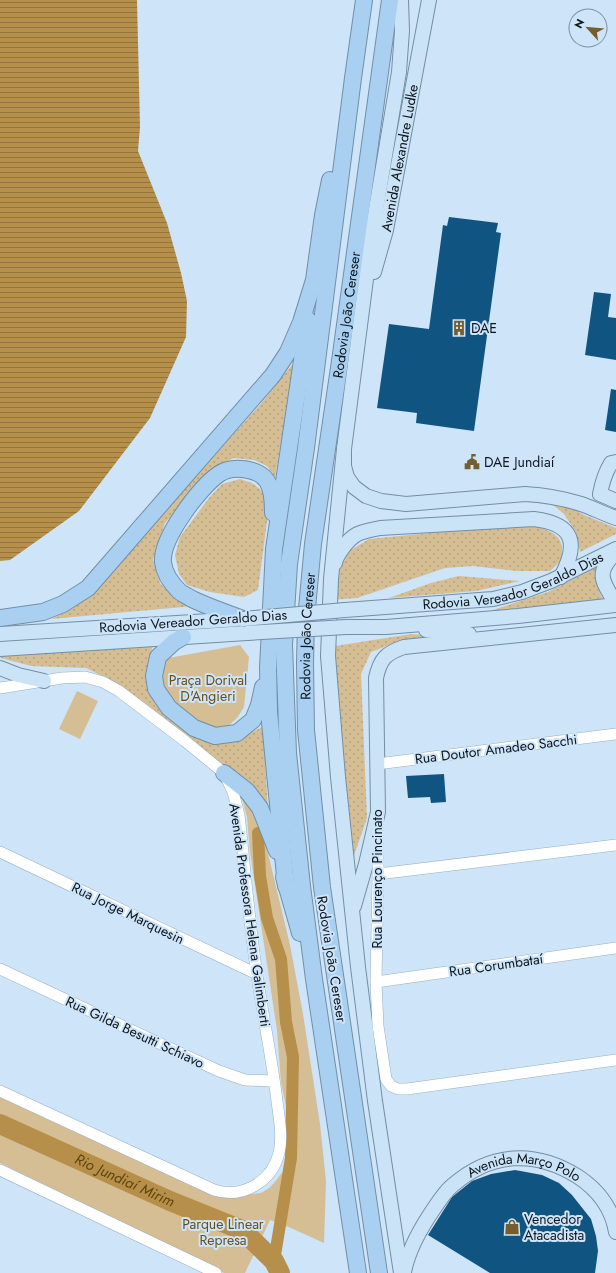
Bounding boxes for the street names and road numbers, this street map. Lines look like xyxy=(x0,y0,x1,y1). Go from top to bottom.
street label: Avenida Alexandre Ludke xyxy=(376,83,423,233)
street label: Rodovia João Cereser xyxy=(328,250,365,379)
street label: Rodovia Vereador Geraldo Dias xyxy=(422,547,607,614)
street label: Rodovia João Cereser xyxy=(295,571,320,700)
street label: Rodovia Vereador Geraldo Dias xyxy=(98,604,288,638)
street label: Rua Doutor Amadeo Sacchi xyxy=(414,729,578,769)
street label: Avenida Professora Helena Galimberti xyxy=(224,802,276,1028)
street label: Rua Lourenço Pincinato xyxy=(367,809,387,949)
street label: Rua Jorge Marquesin xyxy=(68,877,188,949)
street label: Rodovia João Cereser xyxy=(312,894,352,1024)
street label: Rua Corumbataí xyxy=(448,948,546,982)
street label: Rua Gilda Besutti Schiavo xyxy=(62,991,208,1073)
street label: Avenida Março Polo xyxy=(464,1170,584,1190)

